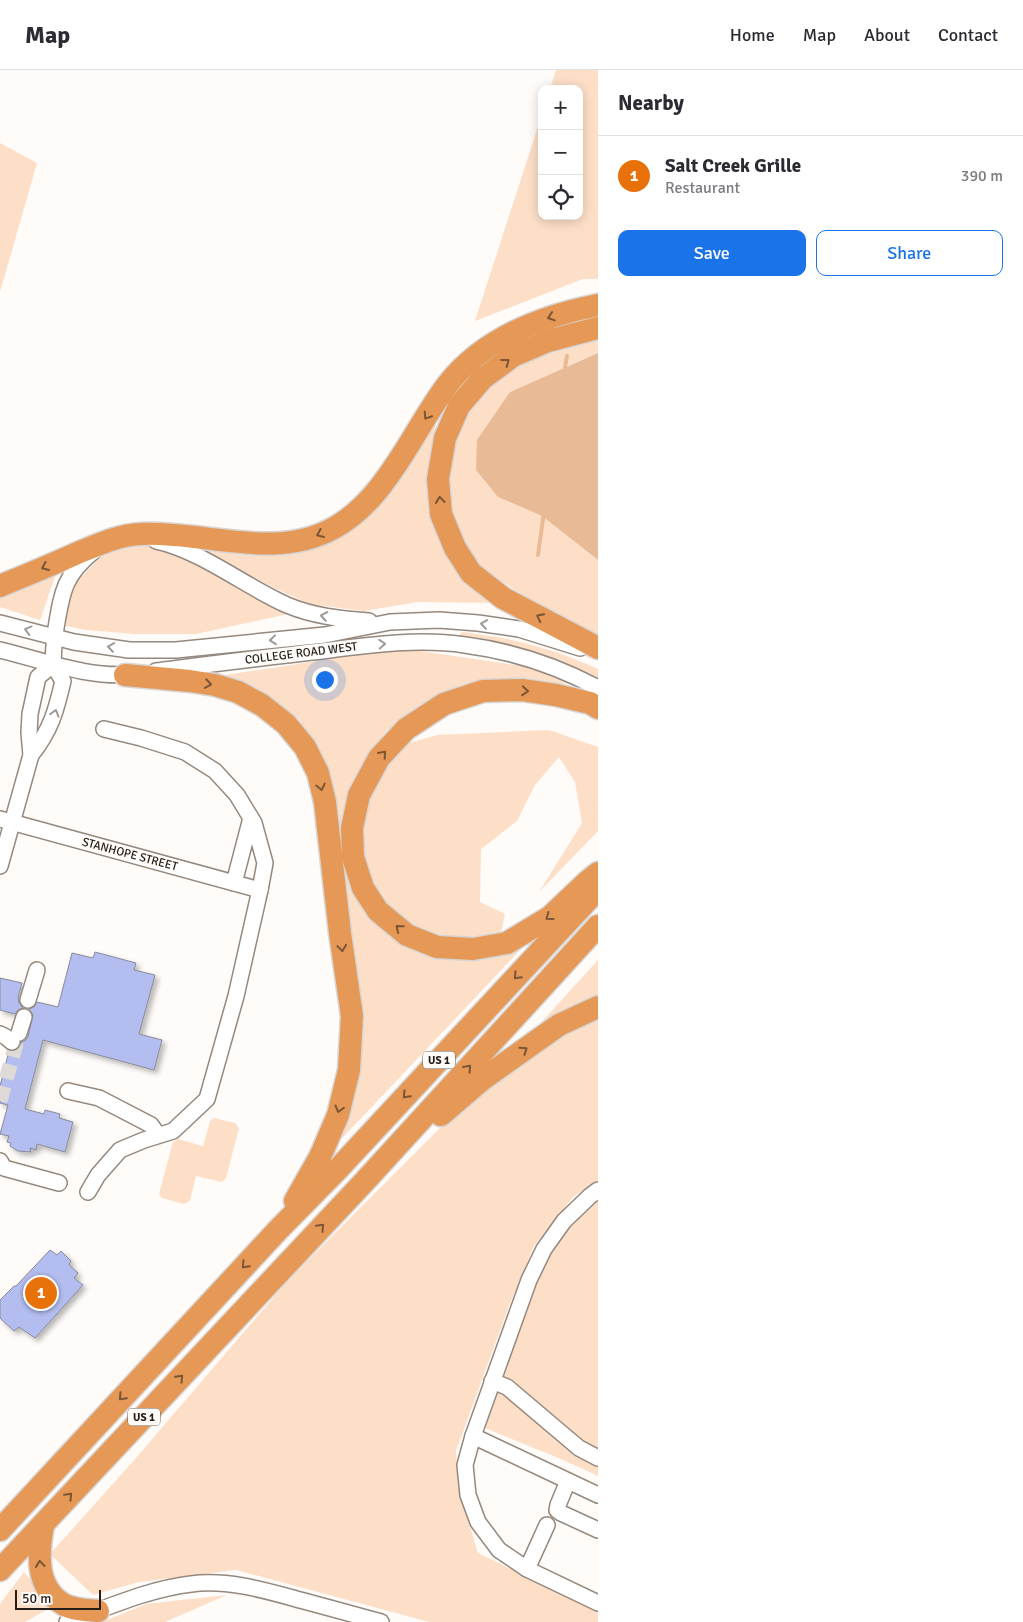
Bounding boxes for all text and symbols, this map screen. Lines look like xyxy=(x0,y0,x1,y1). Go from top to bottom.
text: Map xyxy=(25,20,70,50)
text: Home xyxy=(730,24,775,46)
text: Map xyxy=(803,24,836,46)
text: About xyxy=(864,24,910,46)
text: Contact xyxy=(938,24,998,46)
map controls xyxy=(538,85,583,220)
button: + xyxy=(538,85,583,130)
text: Nearby xyxy=(618,90,684,116)
button: − xyxy=(538,130,583,175)
text: Salt Creek Grille xyxy=(665,154,801,178)
text: 1 xyxy=(630,166,638,186)
text: 390 m xyxy=(961,166,1003,186)
button: locate xyxy=(538,175,583,220)
text: Restaurant xyxy=(665,178,740,198)
button: Save xyxy=(618,230,806,276)
button: Share xyxy=(816,230,1003,276)
one-way arrow xyxy=(547,311,556,321)
one-way arrow xyxy=(500,359,509,367)
one-way arrow xyxy=(424,411,434,420)
one-way arrow xyxy=(435,495,446,503)
one-way arrow xyxy=(316,528,325,538)
one-way arrow xyxy=(42,561,50,571)
one-way arrow xyxy=(320,612,328,622)
one-way arrow xyxy=(536,613,545,623)
one-way arrow xyxy=(480,619,488,629)
one-way arrow xyxy=(23,625,32,636)
one-way arrow xyxy=(268,635,276,646)
one-way arrow xyxy=(378,638,386,649)
street label: COLLEGE ROAD WEST xyxy=(244,639,358,668)
one-way arrow xyxy=(107,643,115,653)
your location xyxy=(312,667,338,693)
one-way arrow xyxy=(204,679,213,689)
one-way arrow xyxy=(522,685,530,696)
one-way arrow xyxy=(49,709,59,717)
one-way arrow xyxy=(378,751,386,760)
one-way arrow xyxy=(315,783,326,792)
street label: STANHOPE STREET xyxy=(81,835,179,874)
one-way arrow xyxy=(545,911,555,920)
one-way arrow xyxy=(396,926,405,934)
one-way arrow xyxy=(336,945,347,953)
one-way arrow xyxy=(514,970,523,979)
one-way arrow xyxy=(518,1047,528,1056)
road number: US 1 xyxy=(423,1052,455,1068)
one-way arrow xyxy=(462,1064,471,1073)
one-way arrow xyxy=(403,1089,412,1098)
one-way arrow xyxy=(335,1104,345,1113)
one-way arrow xyxy=(315,1224,324,1233)
one-way arrow xyxy=(242,1260,251,1269)
pin: 1 xyxy=(25,1274,57,1312)
one-way arrow xyxy=(174,1374,183,1383)
one-way arrow xyxy=(119,1391,128,1400)
road number: US 1 xyxy=(128,1408,160,1425)
one-way arrow xyxy=(63,1493,72,1502)
one-way arrow xyxy=(35,1560,46,1568)
scale bar xyxy=(15,1587,101,1610)
text: 50 m xyxy=(22,1590,51,1607)

